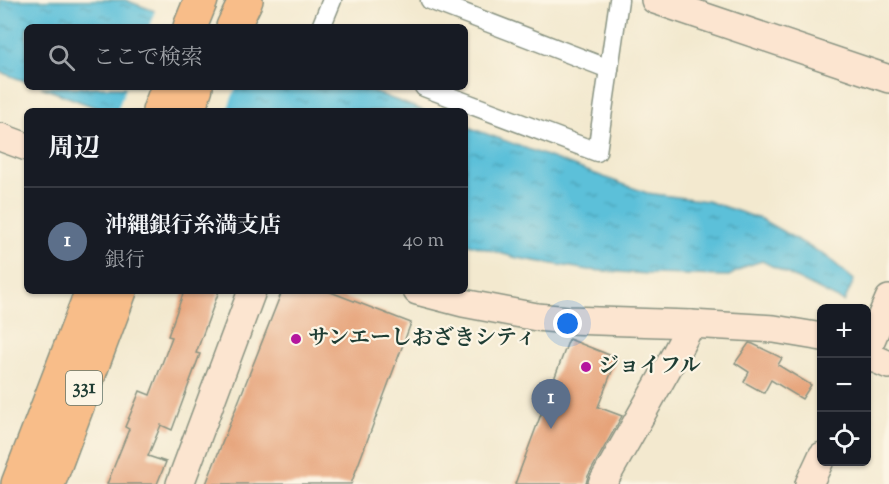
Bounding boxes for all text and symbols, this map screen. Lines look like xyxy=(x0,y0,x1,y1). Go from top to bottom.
search box xyxy=(24,24,468,90)
icon: search xyxy=(45,41,78,74)
text: ここで検索 xyxy=(93,43,203,75)
text: 周辺 xyxy=(48,131,100,168)
text: 沖縄銀行糸満支店 xyxy=(105,211,281,243)
text: 1 xyxy=(64,227,71,256)
text: 40 m xyxy=(403,227,444,256)
text: 銀行 xyxy=(105,247,145,276)
map controls xyxy=(817,304,871,466)
button: + xyxy=(817,304,871,358)
your location xyxy=(553,309,582,338)
place label: サンエーしおざきシティ xyxy=(308,324,536,354)
marker: サンエーしおざきシティ xyxy=(289,332,303,346)
place label: ジョイフル xyxy=(598,352,701,382)
button: − xyxy=(817,358,871,412)
marker: ジョイフル xyxy=(579,360,593,374)
road number: 331 xyxy=(66,371,102,405)
pin: 1 xyxy=(532,380,570,429)
button: locate xyxy=(817,412,871,466)

